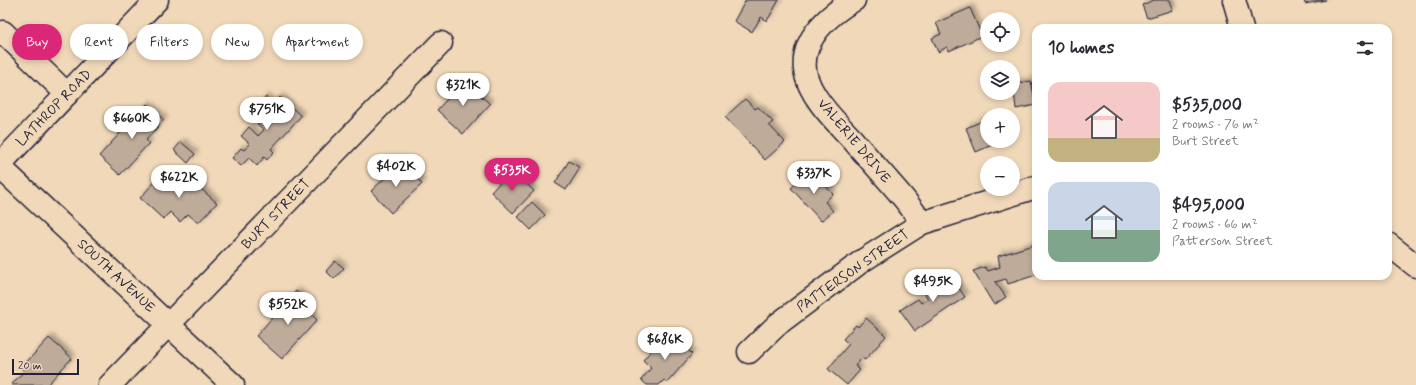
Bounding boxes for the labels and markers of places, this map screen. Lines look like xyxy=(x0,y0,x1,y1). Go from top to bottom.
pin: $321K xyxy=(435,73,491,107)
pin: $751K xyxy=(239,97,295,131)
pin: $660K xyxy=(104,106,160,140)
pin: $402K xyxy=(368,154,424,188)
pin: $535K xyxy=(484,158,540,192)
pin: $337K xyxy=(786,161,842,195)
pin: $622K xyxy=(151,165,207,199)
pin: $495K xyxy=(905,269,961,303)
pin: $552K xyxy=(260,292,316,326)
pin: $686K xyxy=(637,327,693,361)

